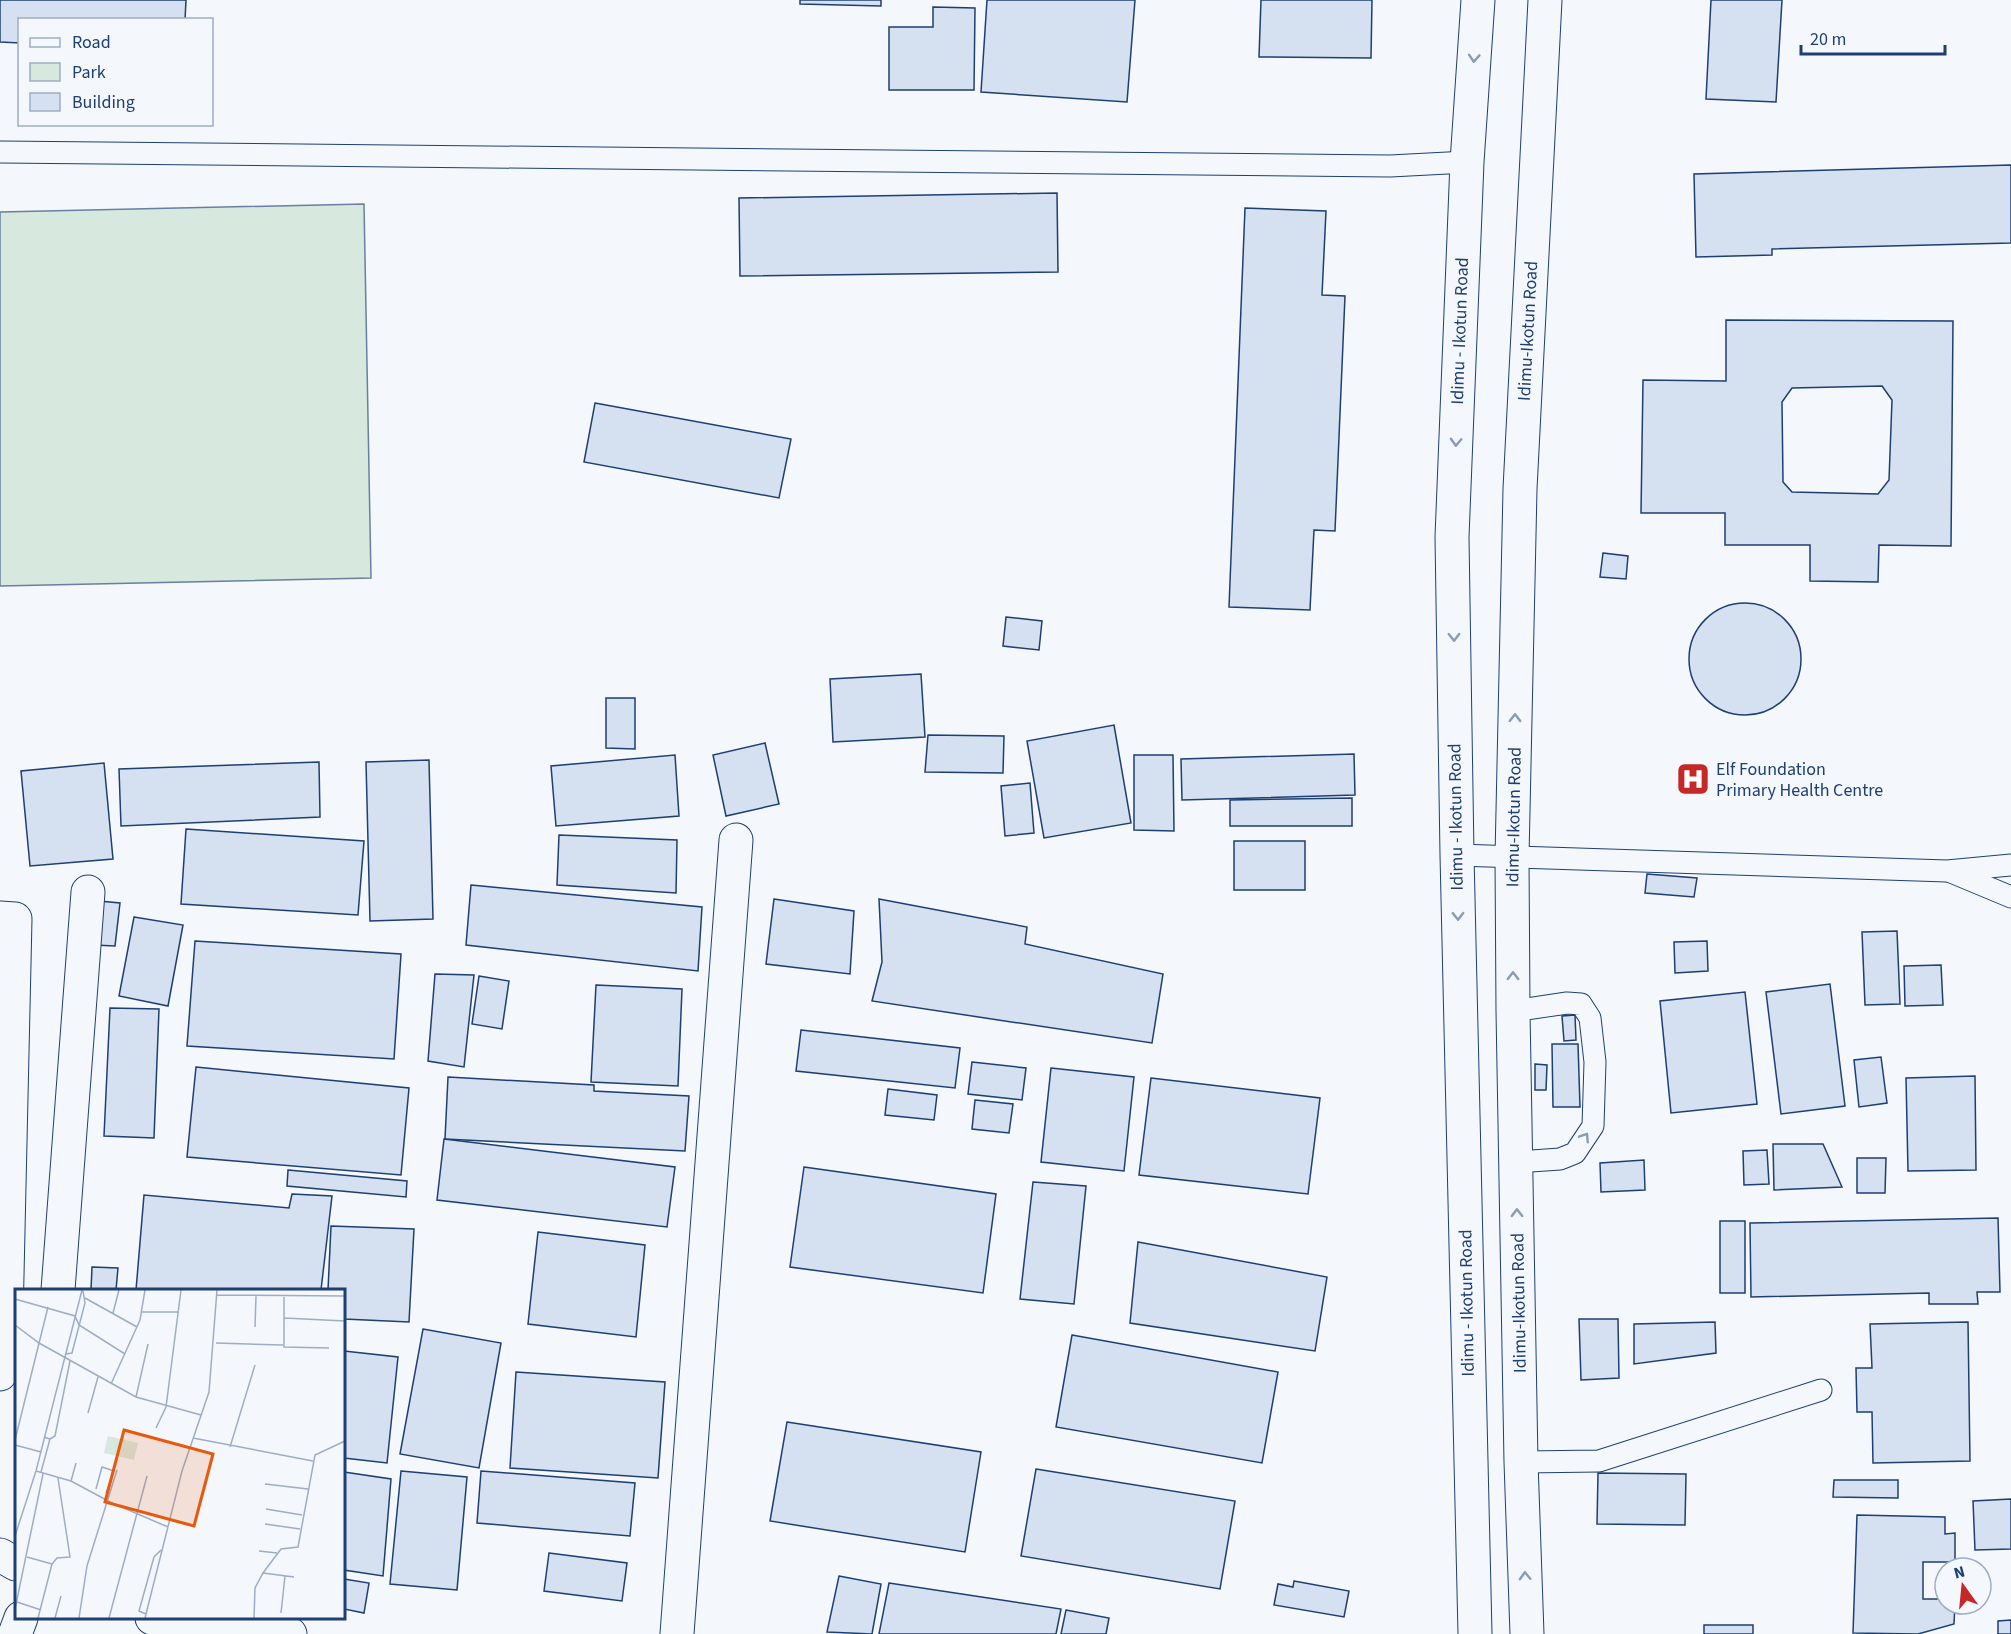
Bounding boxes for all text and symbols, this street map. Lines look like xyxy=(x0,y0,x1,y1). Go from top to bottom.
legend xyxy=(18,18,213,126)
scale bar xyxy=(1801,18,1945,56)
text: 20 m xyxy=(1810,27,1846,52)
text: Road xyxy=(72,30,111,55)
one-way arrow xyxy=(1468,54,1481,63)
text: Park xyxy=(72,60,106,85)
text: Building xyxy=(72,90,135,115)
street label: Idimu - Ikotun Road xyxy=(1445,257,1475,405)
street label: Idimu-Ikotun Road xyxy=(1512,260,1544,402)
one-way arrow xyxy=(1449,437,1462,446)
one-way arrow xyxy=(1447,632,1460,641)
one-way arrow xyxy=(1509,713,1522,722)
street label: Idimu - Ikotun Road xyxy=(1442,743,1470,891)
street label: Idimu-Ikotun Road xyxy=(1500,747,1528,887)
place label: Elf Foundation Primary Health Centre xyxy=(1716,757,1883,803)
hospital icon: Elf Foundation Primary Health Centre xyxy=(1675,761,1711,797)
one-way arrow xyxy=(1452,911,1464,920)
one-way arrow xyxy=(1507,971,1519,980)
one-way arrow xyxy=(1578,1133,1590,1143)
one-way arrow xyxy=(1511,1208,1523,1217)
street label: Idimu - Ikotun Road xyxy=(1453,1229,1481,1377)
street label: Idimu-Ikotun Road xyxy=(1505,1233,1533,1373)
inset map xyxy=(15,1289,345,1619)
north arrow xyxy=(1933,1556,1993,1616)
text: N xyxy=(1951,1560,1967,1584)
one-way arrow xyxy=(1519,1571,1532,1580)

